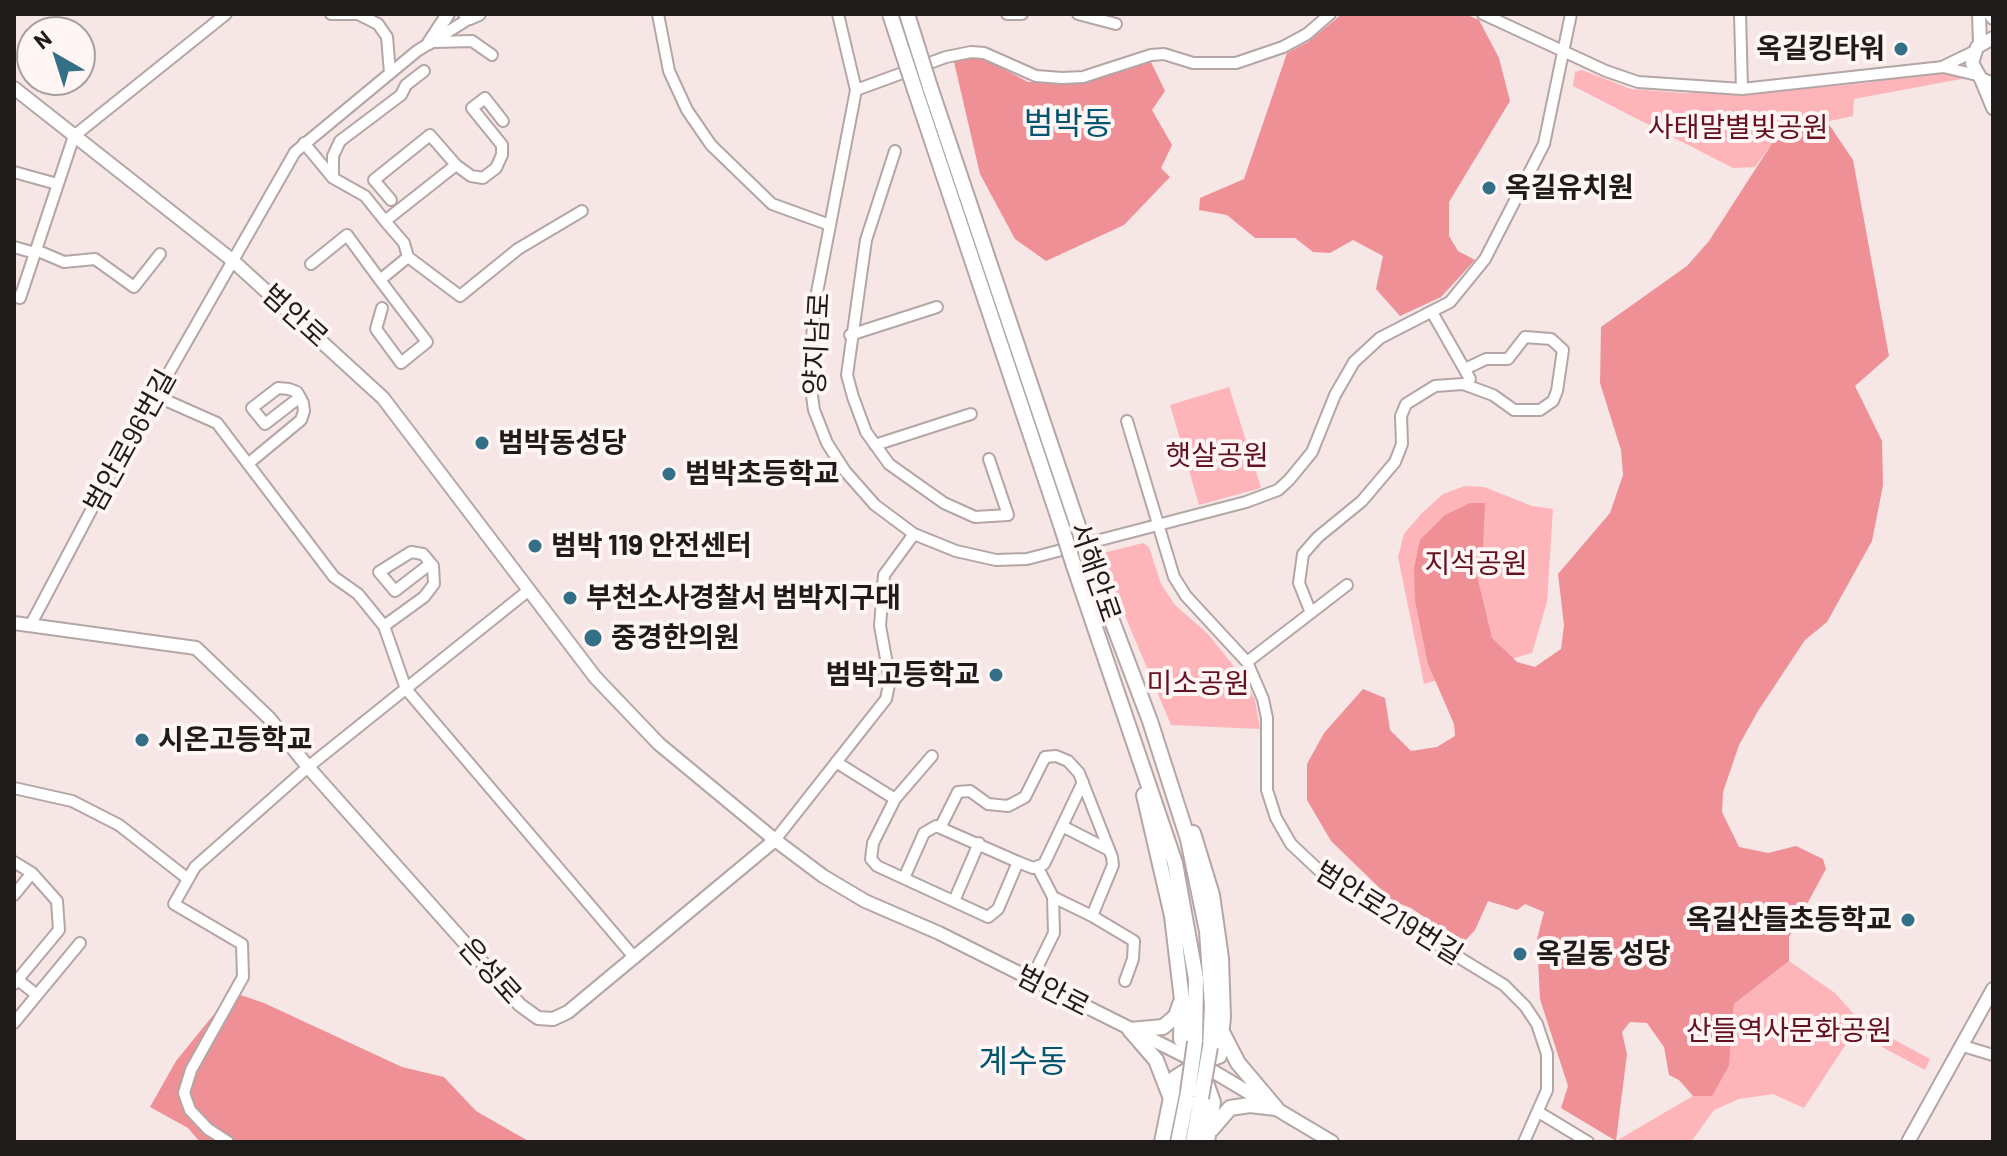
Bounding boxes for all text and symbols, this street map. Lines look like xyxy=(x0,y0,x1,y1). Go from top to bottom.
north arrow xyxy=(16,16,96,96)
text: N xyxy=(28,24,56,54)
place label: 옥길킹타워 xyxy=(1756,32,1885,66)
marker: 옥길킹타워 xyxy=(1892,40,1910,58)
district label: 범박동 xyxy=(1024,104,1112,142)
park label: 사태말별빛공원 xyxy=(1648,111,1828,145)
place label: 옥길유치원 xyxy=(1505,171,1634,205)
marker: 옥길유치원 xyxy=(1480,179,1498,197)
street label: 범안로 xyxy=(255,278,335,354)
street label: 양지남로 xyxy=(798,292,836,396)
street label: 범안로96번길 xyxy=(77,364,183,518)
place label: 범박동성당 xyxy=(498,426,627,460)
marker: 범박동성당 xyxy=(473,434,491,452)
park label: 햇살공원 xyxy=(1165,439,1269,473)
place label: 범박초등학교 xyxy=(685,457,840,491)
marker: 범박초등학교 xyxy=(660,465,678,483)
street label: 서해안로 xyxy=(1062,518,1128,626)
place label: 범박 119 안전센터 xyxy=(551,529,752,563)
marker: 범박 119 안전센터 xyxy=(526,537,544,555)
park label: 지석공원 xyxy=(1424,547,1528,581)
place label: 부천소사경찰서 범박지구대 xyxy=(586,581,901,615)
marker: 부천소사경찰서 범박지구대 xyxy=(561,589,579,607)
place label: 중경한의원 xyxy=(611,621,740,655)
marker: 중경한의원 xyxy=(582,627,604,649)
place label: 범박고등학교 xyxy=(825,658,980,692)
marker: 범박고등학교 xyxy=(987,666,1005,684)
park label: 미소공원 xyxy=(1146,667,1250,701)
place label: 시온고등학교 xyxy=(158,723,313,757)
marker: 시온고등학교 xyxy=(133,731,151,749)
street label: 범안로219번길 xyxy=(1309,854,1469,972)
place label: 옥길산들초등학교 xyxy=(1686,903,1892,937)
marker: 옥길산들초등학교 xyxy=(1899,911,1917,929)
street label: 은성로 xyxy=(452,931,528,1011)
place label: 옥길동 성당 xyxy=(1536,937,1670,971)
marker: 옥길동 성당 xyxy=(1511,945,1529,963)
street label: 범안로 xyxy=(1011,958,1095,1024)
park label: 산들역사문화공원 xyxy=(1686,1014,1892,1048)
district label: 계수동 xyxy=(979,1042,1067,1080)

